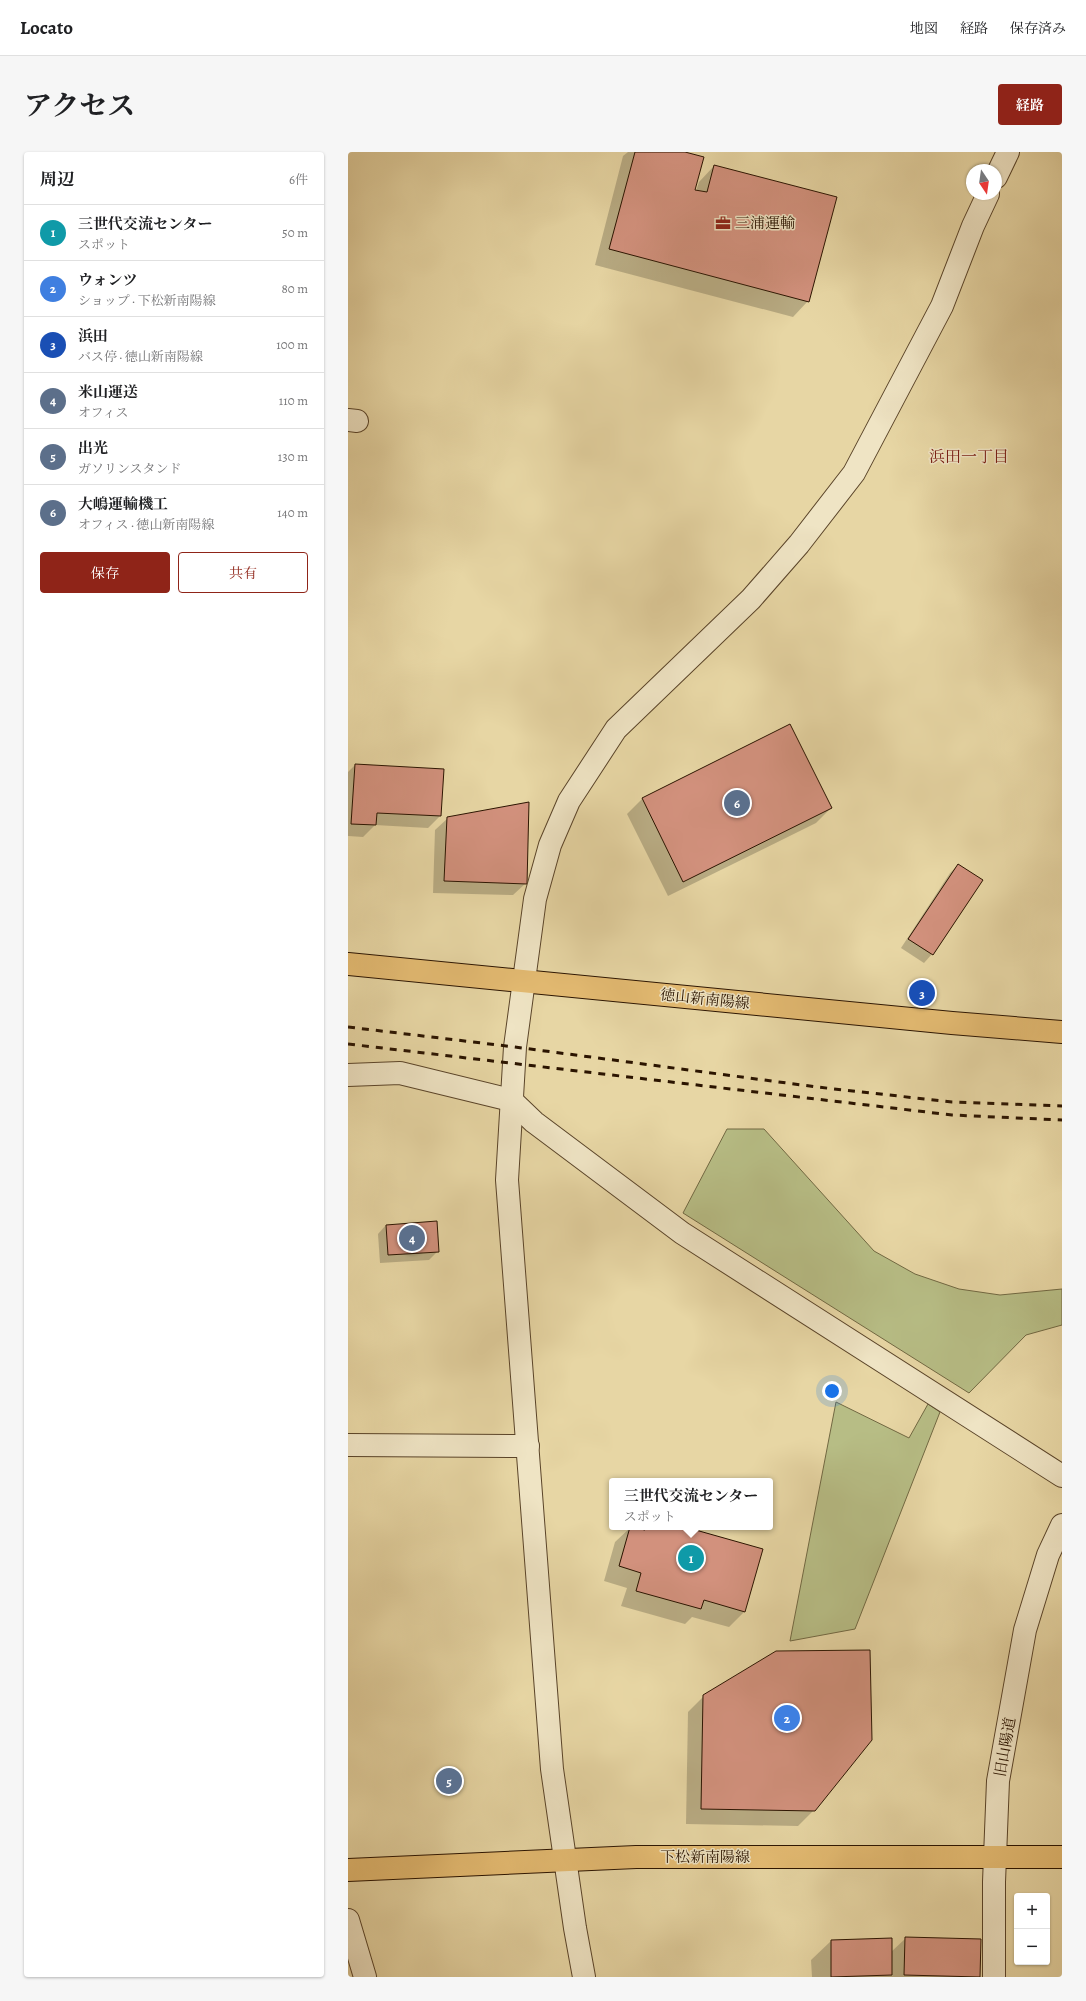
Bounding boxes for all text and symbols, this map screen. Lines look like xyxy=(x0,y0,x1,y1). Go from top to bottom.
text: Locato xyxy=(20,15,73,41)
text: 地図 xyxy=(910,19,938,38)
text: 経路 xyxy=(960,19,988,38)
text: 保存済み xyxy=(1010,19,1066,38)
button: 経路 xyxy=(998,84,1062,125)
text: アクセス xyxy=(24,87,135,125)
north arrow xyxy=(966,164,1002,200)
text: 周辺 xyxy=(40,168,74,191)
text: 6件 xyxy=(289,171,308,188)
place label: 三浦運輸 xyxy=(735,213,795,233)
text: 三世代交流センター xyxy=(78,214,212,234)
office icon: 三浦運輸 xyxy=(714,214,732,232)
text: 1 xyxy=(51,224,55,241)
text: 50 m xyxy=(282,224,308,241)
text: スポット xyxy=(78,236,130,253)
text: ウォンツ xyxy=(78,270,137,290)
text: 2 xyxy=(50,280,56,297)
text: 80 m xyxy=(281,280,308,297)
text: ショップ · 下松新南陽線 xyxy=(78,292,215,309)
text: 浜田 xyxy=(78,326,108,346)
text: 3 xyxy=(50,336,56,353)
text: 100 m xyxy=(276,336,308,353)
text: バス停 · 徳山新南陽線 xyxy=(78,348,203,365)
text: 米山運送 xyxy=(78,382,138,402)
text: 4 xyxy=(50,392,56,409)
text: 110 m xyxy=(279,392,308,409)
text: オフィス xyxy=(78,404,129,421)
text: 出光 xyxy=(78,438,108,458)
district label: 浜田一丁目 xyxy=(929,446,1009,468)
text: 5 xyxy=(50,448,56,465)
text: 130 m xyxy=(278,448,308,465)
text: ガソリンスタンド xyxy=(78,460,182,477)
text: 大嶋運輸機工 xyxy=(78,494,168,514)
text: 6 xyxy=(50,504,56,521)
text: 140 m xyxy=(277,504,308,521)
text: オフィス · 徳山新南陽線 xyxy=(78,516,214,533)
button: 保存 xyxy=(40,552,170,593)
button: 共有 xyxy=(178,552,308,593)
pin: 6 xyxy=(724,788,750,818)
pin: 3 xyxy=(909,978,935,1008)
street label: 徳山新南陽線 xyxy=(659,984,751,1014)
pin: 4 xyxy=(399,1223,425,1253)
your location xyxy=(822,1381,842,1401)
popup xyxy=(609,1478,773,1530)
text: 三世代交流センター xyxy=(624,1486,758,1506)
text: スポット xyxy=(624,1508,676,1525)
pin: 1 xyxy=(678,1543,704,1573)
pin: 2 xyxy=(774,1703,800,1733)
street label: 旧山陽道 xyxy=(990,1716,1020,1778)
pin: 5 xyxy=(436,1766,462,1796)
street label: 下松新南陽線 xyxy=(660,1847,750,1867)
map controls xyxy=(1014,1893,1050,1965)
button: + xyxy=(1014,1893,1050,1929)
button: − xyxy=(1014,1929,1050,1965)

